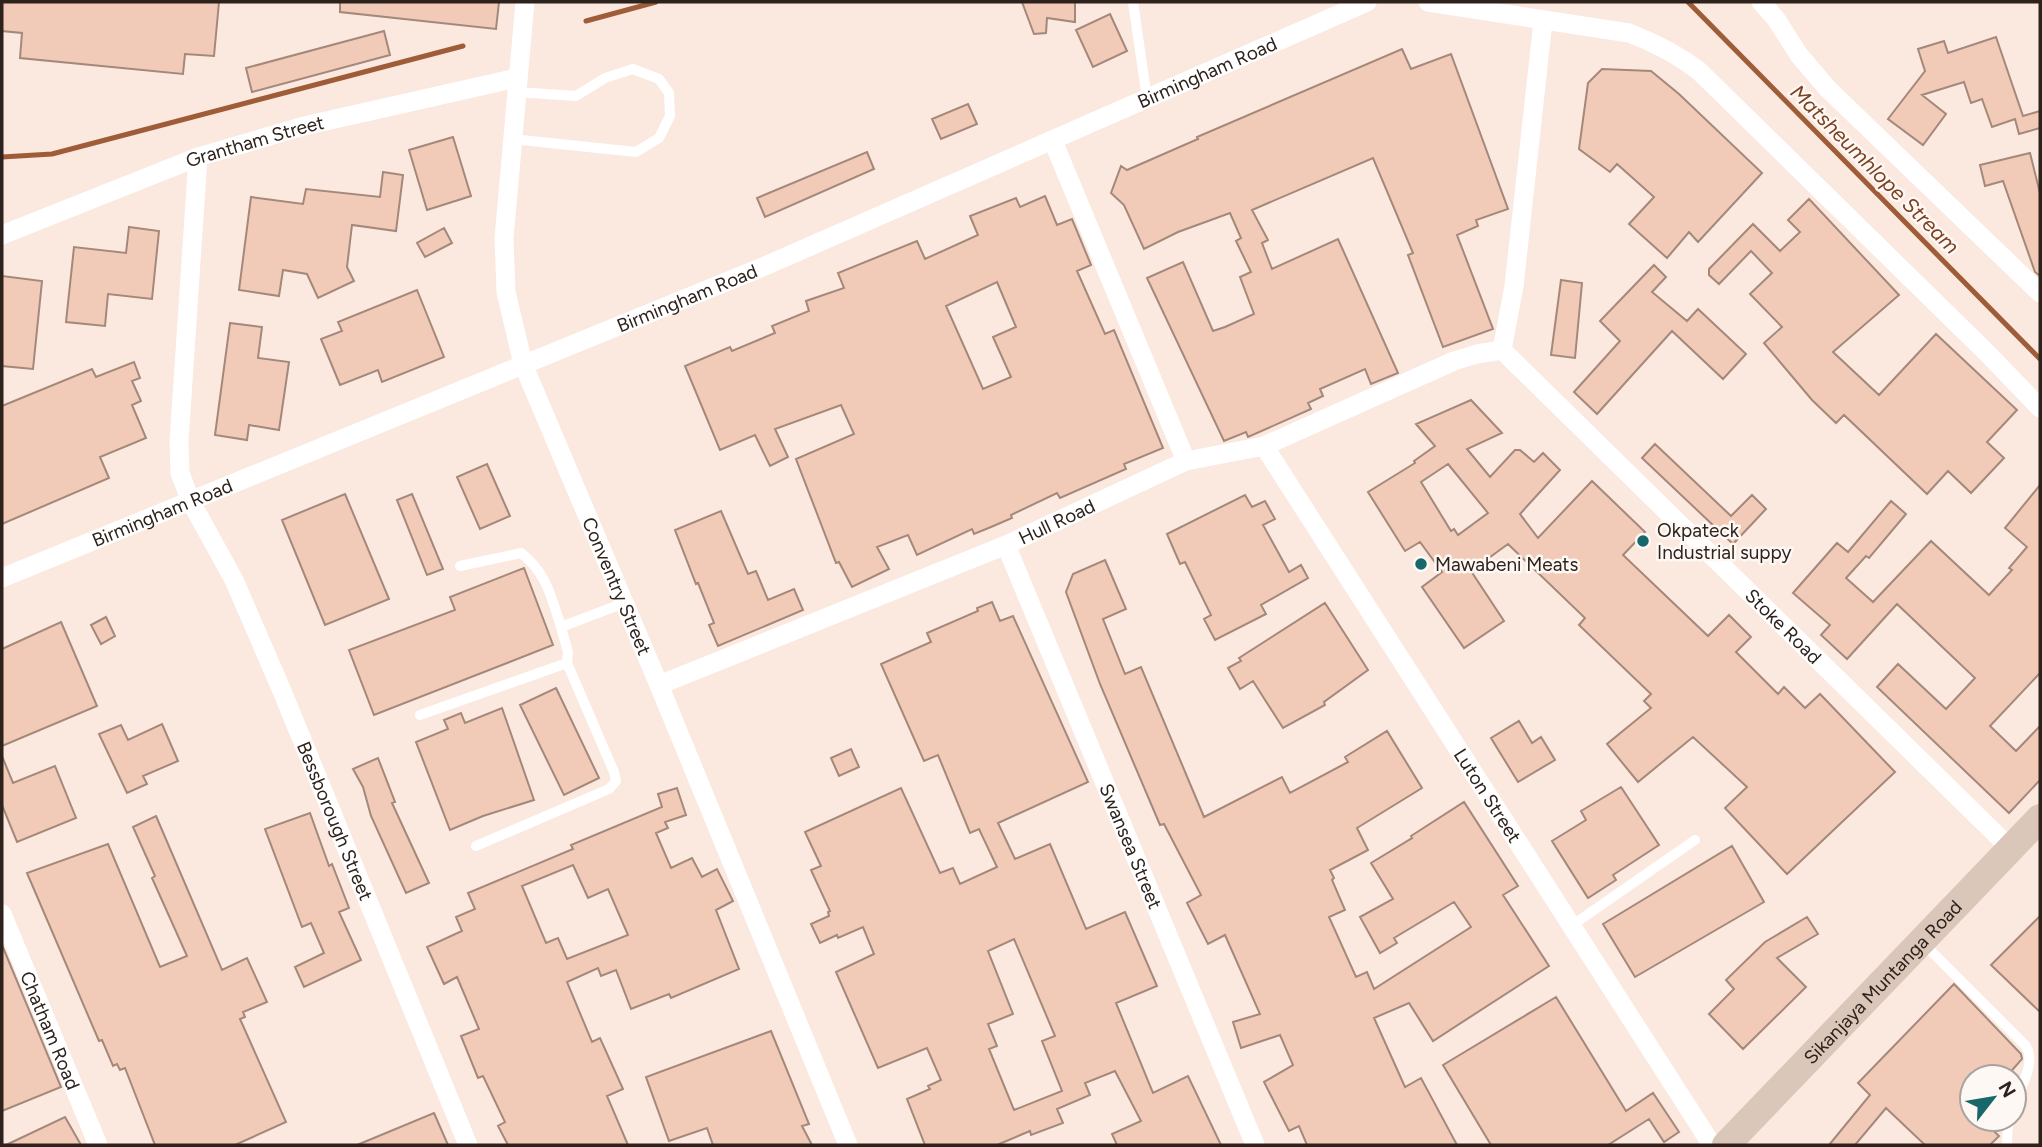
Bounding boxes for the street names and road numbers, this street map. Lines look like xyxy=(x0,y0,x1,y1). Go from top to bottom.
street label: Birmingham Road xyxy=(1134,32,1280,113)
street label: Grantham Street xyxy=(182,110,326,172)
street label: Birmingham Road xyxy=(613,259,761,337)
street label: Birmingham Road xyxy=(88,474,236,552)
street label: Hull Road xyxy=(1015,494,1098,549)
street label: Conventry Street xyxy=(578,514,656,658)
street label: Stoke Road xyxy=(1741,584,1826,668)
street label: Bessborough Street xyxy=(292,738,378,904)
street label: Luton Street xyxy=(1449,744,1527,847)
street label: Swansea Street xyxy=(1095,780,1167,912)
street label: Sikanjaya Muntanga Road xyxy=(1799,895,1966,1069)
street label: Chatham Road xyxy=(16,968,85,1093)

